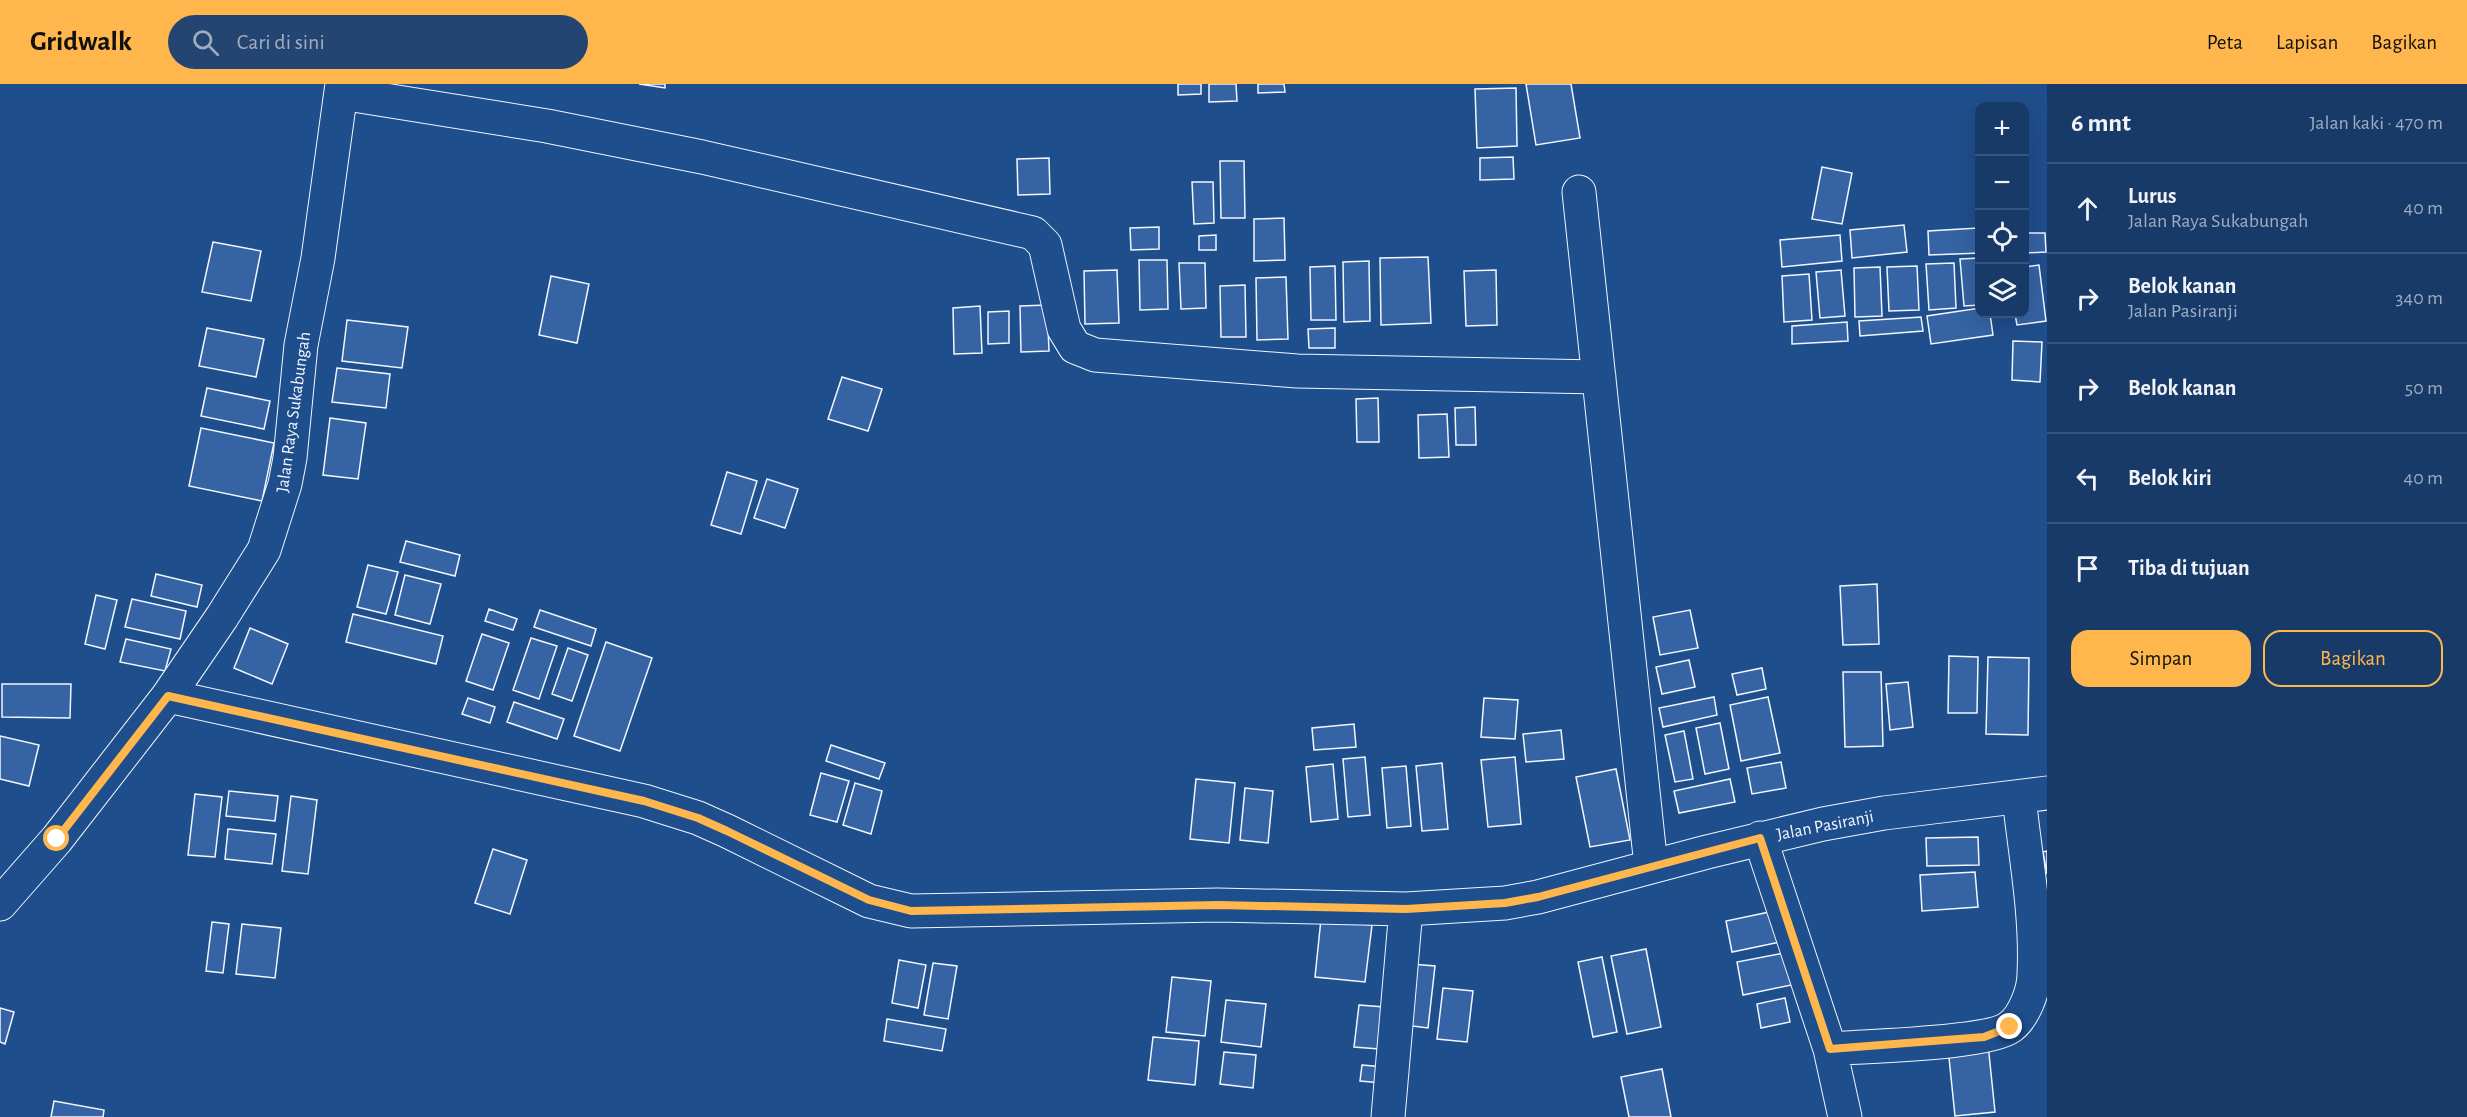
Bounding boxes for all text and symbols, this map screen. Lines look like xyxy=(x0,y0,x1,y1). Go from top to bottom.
search box xyxy=(168,15,588,69)
icon: search xyxy=(189,26,222,59)
text: Gridwalk xyxy=(30,28,132,56)
text: Cari di sini xyxy=(237,31,325,53)
text: Peta xyxy=(2207,32,2243,53)
text: Lapisan xyxy=(2276,32,2338,53)
text: Bagikan xyxy=(2371,32,2437,53)
map controls xyxy=(1975,102,2029,318)
button: + xyxy=(1975,102,2029,156)
text: 6 mnt xyxy=(2071,110,2131,136)
text: Jalan kaki · 470 m xyxy=(2309,113,2443,133)
button: − xyxy=(1975,156,2029,210)
text: Lurus xyxy=(2128,185,2177,207)
icon: ahead xyxy=(2071,192,2104,225)
text: 40 m xyxy=(2404,198,2443,218)
button: locate xyxy=(1975,210,2029,264)
text: Jalan Raya Sukabungah xyxy=(2128,211,2308,231)
button: layers xyxy=(1975,264,2029,318)
text: Belok kanan xyxy=(2128,275,2236,297)
icon: right xyxy=(2071,282,2104,315)
text: 340 m xyxy=(2395,288,2443,308)
text: Jalan Pasiranji xyxy=(2128,301,2238,321)
street label: Jalan Raya Sukabungah xyxy=(274,330,314,494)
icon: right xyxy=(2071,372,2104,405)
text: Belok kanan xyxy=(2128,377,2236,399)
text: 50 m xyxy=(2405,378,2443,398)
icon: left xyxy=(2071,462,2104,495)
text: Belok kiri xyxy=(2128,467,2212,489)
text: 40 m xyxy=(2404,468,2443,488)
icon: arrive xyxy=(2071,552,2104,585)
text: Tiba di tujuan xyxy=(2128,557,2250,579)
button: Simpan xyxy=(2071,630,2251,687)
button: Bagikan xyxy=(2263,630,2443,687)
street label: Jalan Pasiranji xyxy=(1775,808,1875,844)
route start xyxy=(43,825,69,851)
route end xyxy=(1996,1013,2022,1039)

